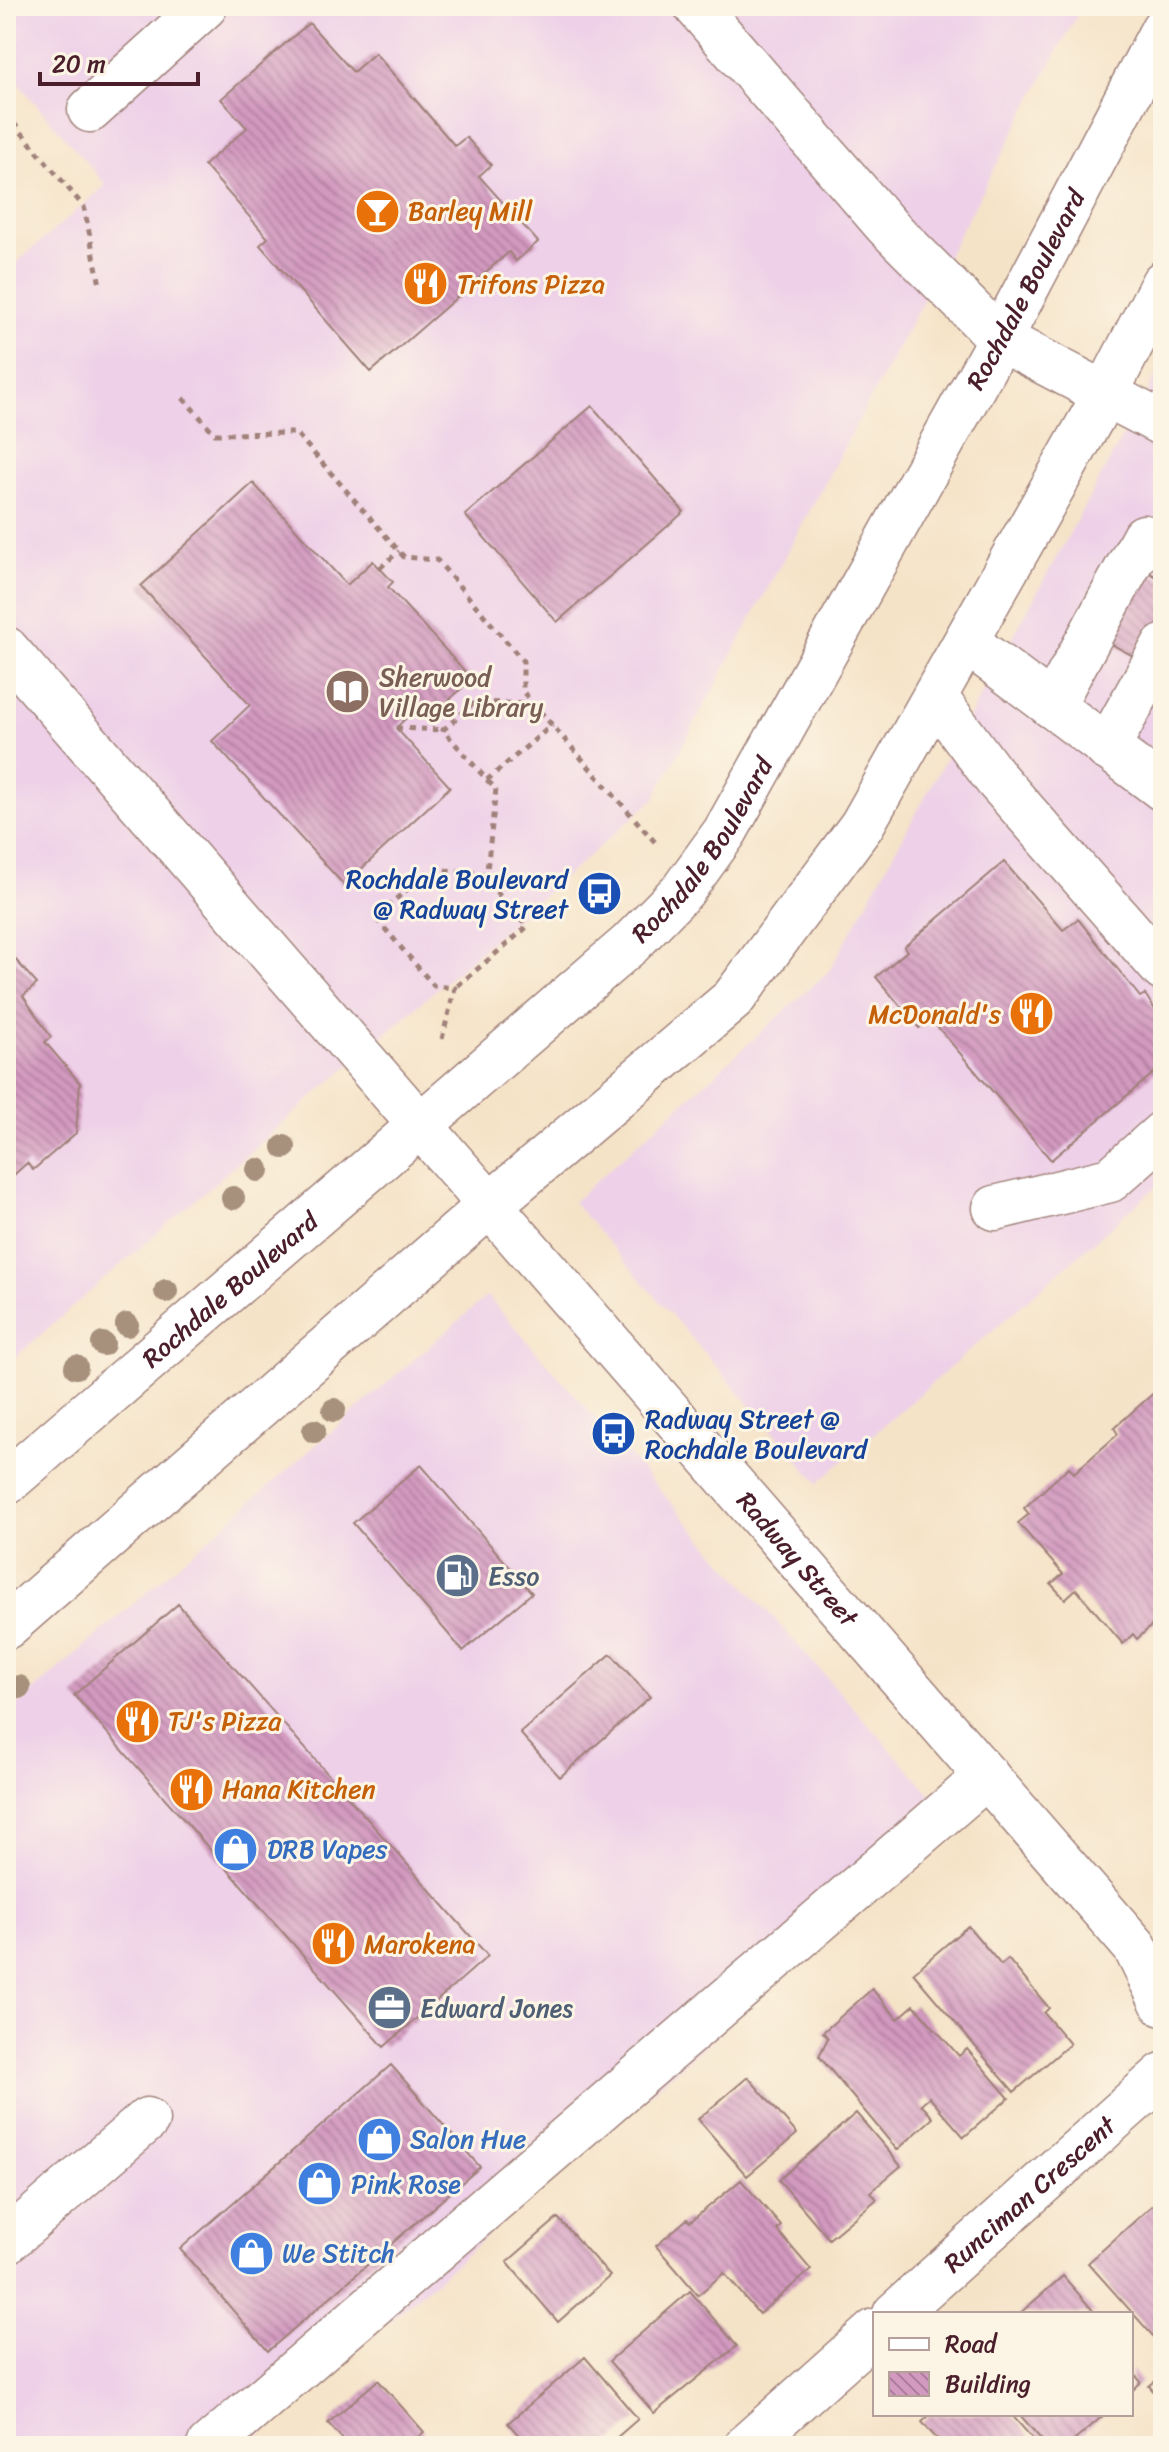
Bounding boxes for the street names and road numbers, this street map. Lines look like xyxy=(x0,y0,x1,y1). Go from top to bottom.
street label: Rochdale Boulevard xyxy=(953,179,1099,399)
street label: Rochdale Boulevard xyxy=(619,746,787,954)
street label: Rochdale Boulevard xyxy=(131,1198,331,1380)
street label: Radway Street xyxy=(725,1480,871,1639)
street label: Runciman Crescent xyxy=(932,2103,1128,2284)

